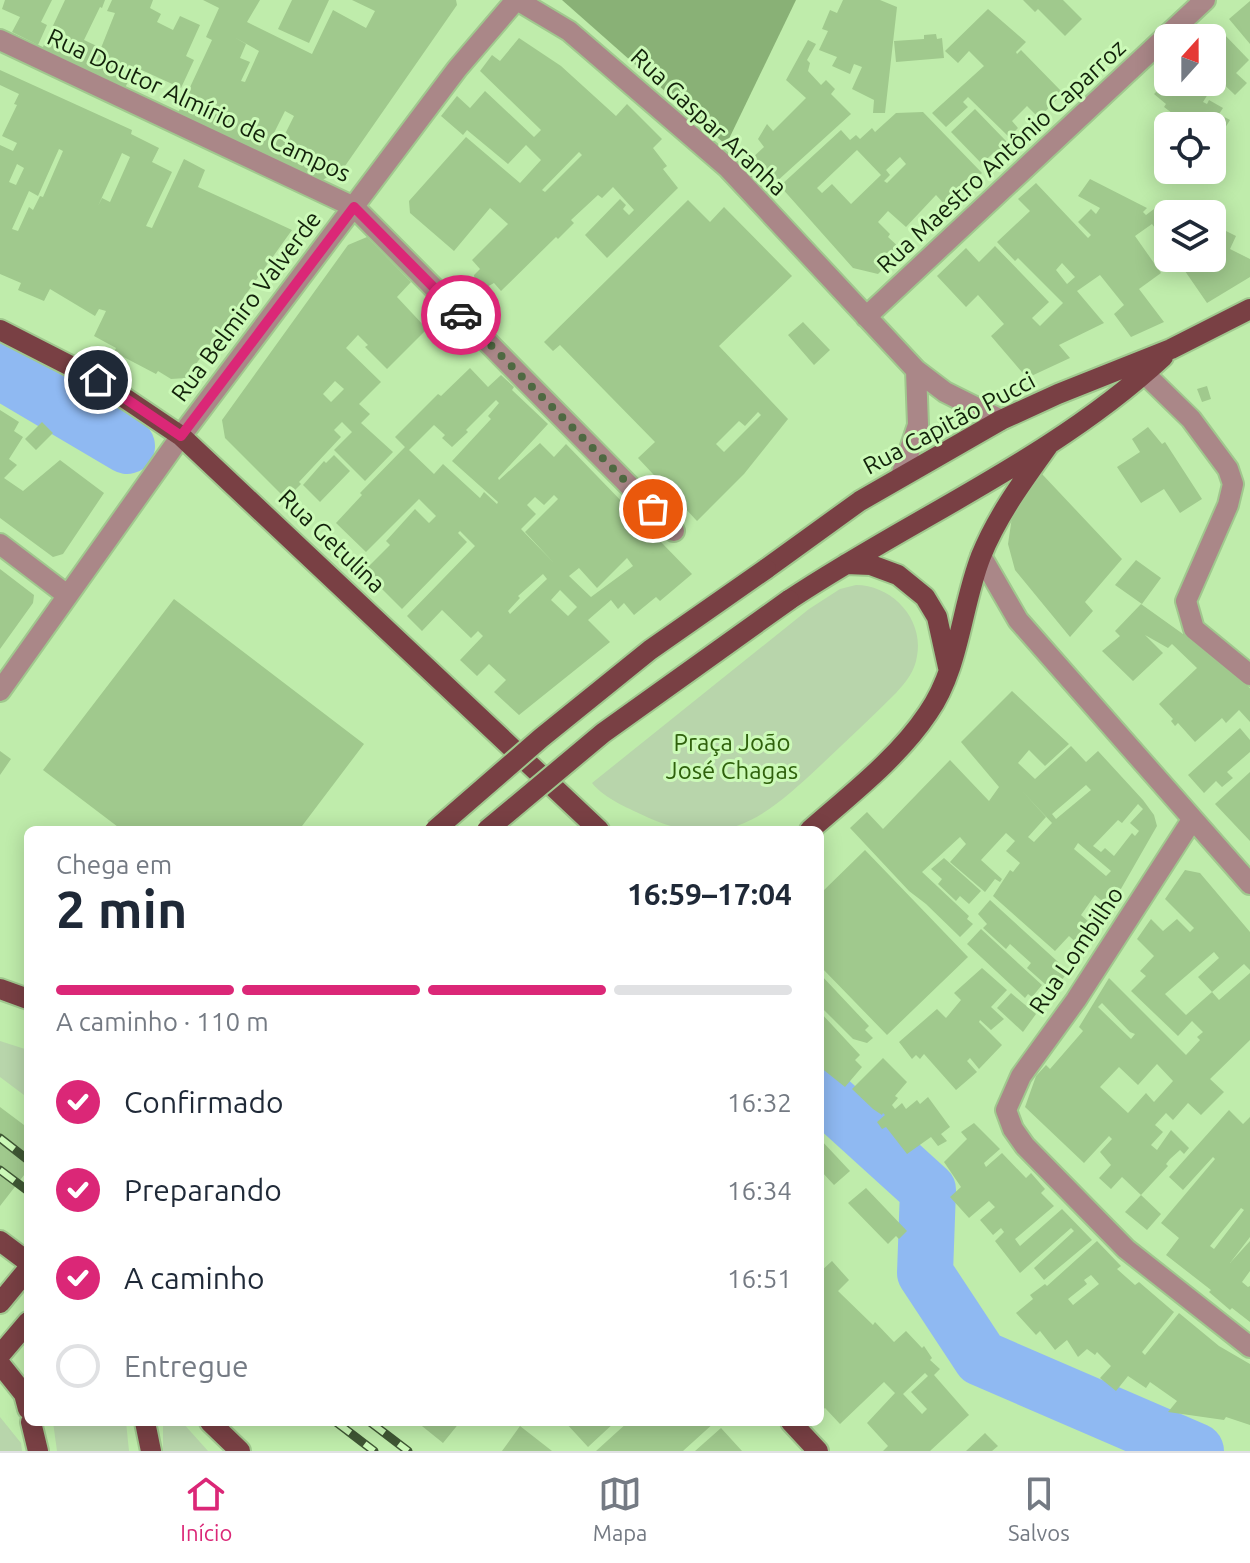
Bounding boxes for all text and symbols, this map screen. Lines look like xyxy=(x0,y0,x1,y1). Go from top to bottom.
street label: Rua Doutor Almírio de Campos xyxy=(43,23,355,187)
north arrow xyxy=(1154,24,1226,96)
map controls xyxy=(1154,24,1226,272)
street label: Rua Maestro Antônio Caparroz xyxy=(871,34,1131,278)
street label: Rua Gaspar Aranha xyxy=(626,43,792,201)
button: locate xyxy=(1154,112,1226,184)
button: layers xyxy=(1154,200,1226,272)
street label: Rua Belmiro Valverde xyxy=(166,206,326,406)
courier xyxy=(421,275,501,355)
icon: car xyxy=(439,293,483,337)
pin xyxy=(64,346,132,414)
icon: home xyxy=(76,358,120,402)
street label: Rua Capitão Pucci xyxy=(858,366,1040,480)
pin xyxy=(619,475,687,543)
street label: Rua Getulina xyxy=(273,484,391,598)
icon: bag xyxy=(631,487,675,531)
park label: Praça João José Chagas xyxy=(666,729,798,784)
text: Chega em xyxy=(56,850,172,879)
text: 16:59–17:04 xyxy=(627,877,792,911)
text: 2 min xyxy=(56,880,187,938)
street label: Rua Lombilho xyxy=(1024,881,1128,1019)
text: A caminho · 110 m xyxy=(56,1007,269,1036)
icon: check xyxy=(56,1080,100,1124)
text: Confirmado xyxy=(124,1085,284,1119)
text: 16:32 xyxy=(727,1088,792,1117)
icon: check xyxy=(56,1168,100,1212)
text: Preparando xyxy=(124,1173,282,1207)
text: 16:34 xyxy=(727,1176,792,1205)
icon: check xyxy=(56,1256,100,1300)
text: A caminho xyxy=(124,1261,265,1295)
text: 16:51 xyxy=(727,1264,792,1293)
text: Entregue xyxy=(124,1349,249,1383)
tab: Início xyxy=(180,1472,232,1545)
tab: Mapa xyxy=(593,1472,647,1545)
tab: Salvos xyxy=(1008,1472,1070,1545)

